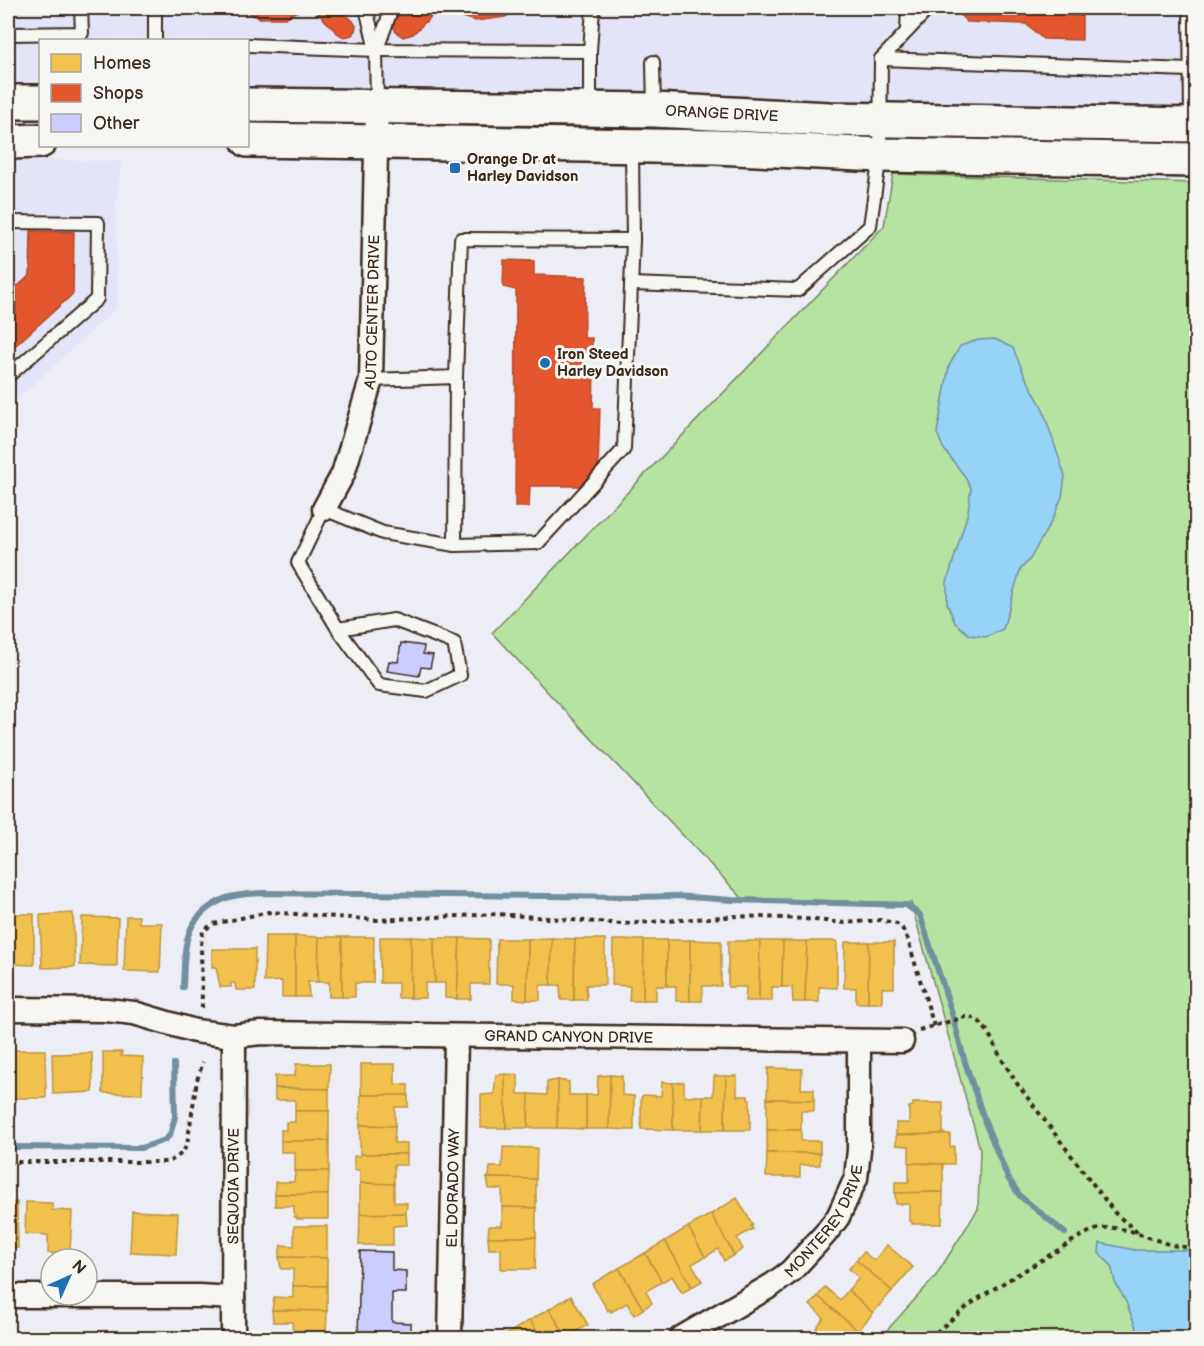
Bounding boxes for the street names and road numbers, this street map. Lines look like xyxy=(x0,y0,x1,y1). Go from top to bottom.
street label: ORANGE DRIVE xyxy=(665,101,779,126)
street label: AUTO CENTER DRIVE xyxy=(359,234,384,391)
street label: GRAND CANYON DRIVE xyxy=(484,1026,653,1047)
street label: SEQUOIA DRIVE xyxy=(224,1128,243,1244)
street label: EL DORADO WAY xyxy=(442,1128,464,1248)
street label: MONTEREY DRIVE xyxy=(780,1164,867,1282)

